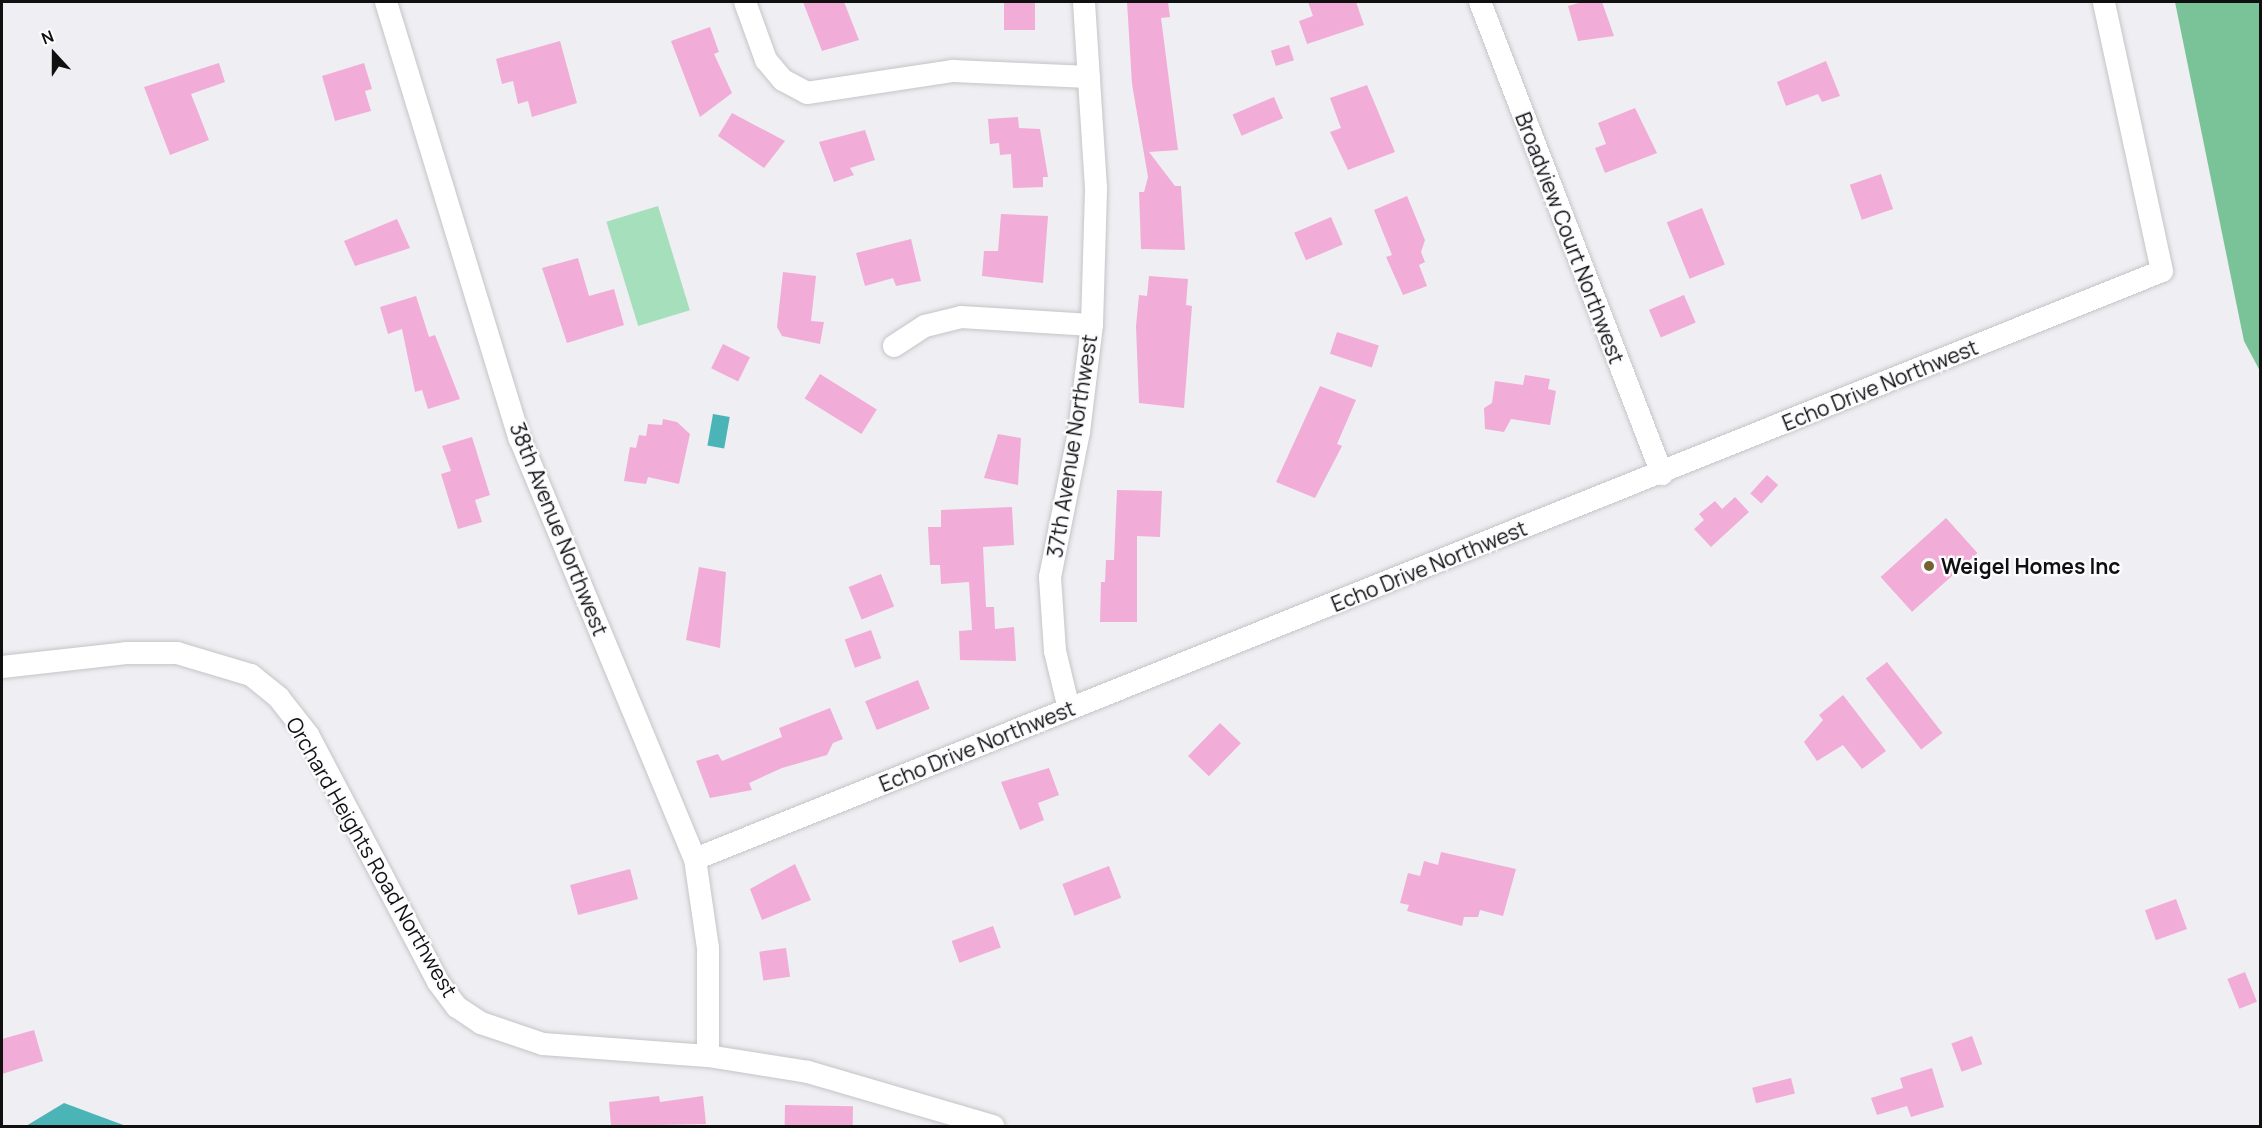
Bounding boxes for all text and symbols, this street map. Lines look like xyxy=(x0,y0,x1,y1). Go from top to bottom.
north arrow xyxy=(24,24,84,84)
text: N xyxy=(38,25,57,50)
street label: Broadview Court Northwest xyxy=(1510,109,1630,367)
street label: 37th Avenue Northwest xyxy=(1042,332,1102,560)
street label: Echo Drive Northwest xyxy=(1779,334,1981,436)
street label: 38th Avenue Northwest xyxy=(505,419,613,639)
street label: Echo Drive Northwest xyxy=(1328,515,1530,617)
place label: Weigel Homes Inc xyxy=(1941,553,2120,579)
marker: Weigel Homes Inc xyxy=(1922,559,1936,573)
street label: Echo Drive Northwest xyxy=(876,695,1078,797)
street label: Orchard Heights Road Northwest xyxy=(281,713,463,1001)

